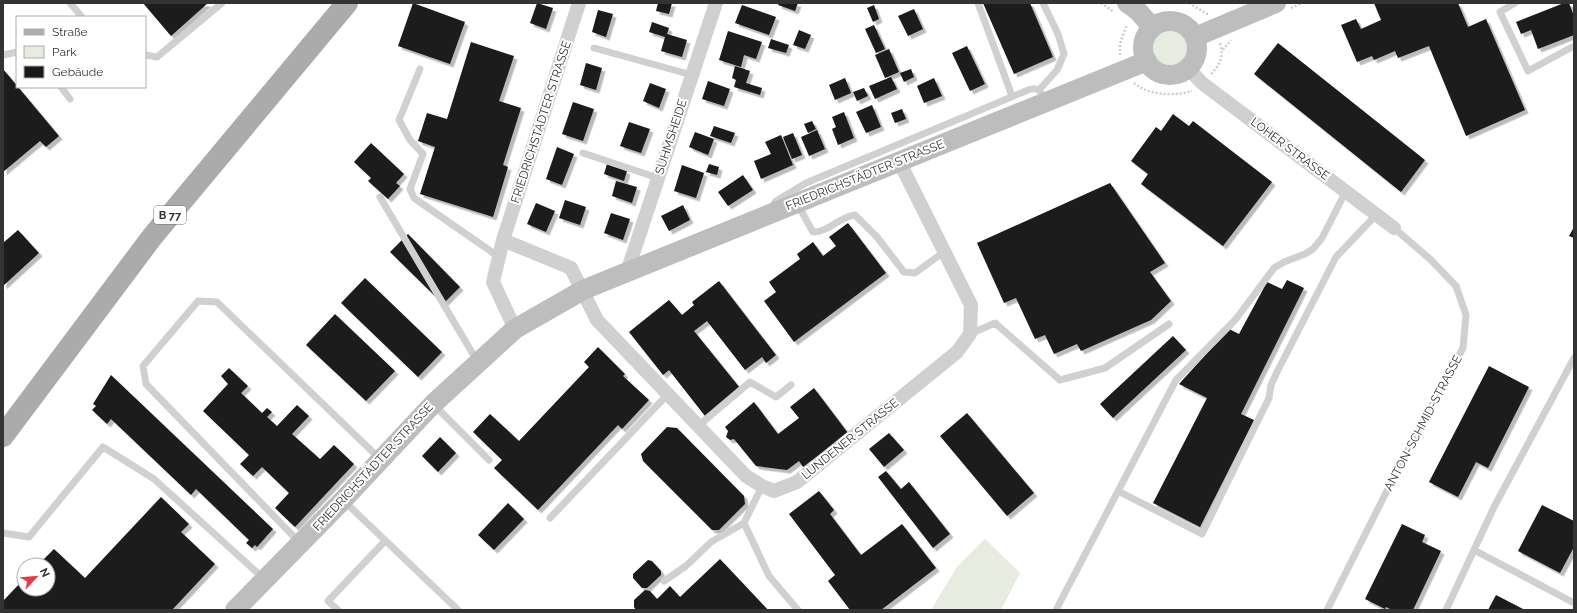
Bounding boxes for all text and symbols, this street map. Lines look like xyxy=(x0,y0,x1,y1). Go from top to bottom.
legend xyxy=(16,16,146,88)
text: Straße xyxy=(52,25,88,39)
street label: FRIEDRICHSTÄDTER STRASSE xyxy=(508,39,574,205)
text: Park xyxy=(52,45,77,59)
text: Gebäude xyxy=(52,65,103,79)
street label: SUHMSHEIDE xyxy=(652,98,690,176)
street label: LOHER STRASSE xyxy=(1248,115,1332,183)
street label: FRIEDRICHSTÄDTER STRASSE xyxy=(784,137,946,213)
road number: B 77 xyxy=(154,206,186,224)
street label: ANTON-SCHMID-STRASSE xyxy=(1381,353,1465,493)
street label: LUNDENER STRASSE xyxy=(799,396,901,482)
street label: FRIEDRICHSTÄDTER STRASSE xyxy=(310,400,436,534)
north arrow xyxy=(16,557,56,597)
text: N xyxy=(37,566,52,579)

